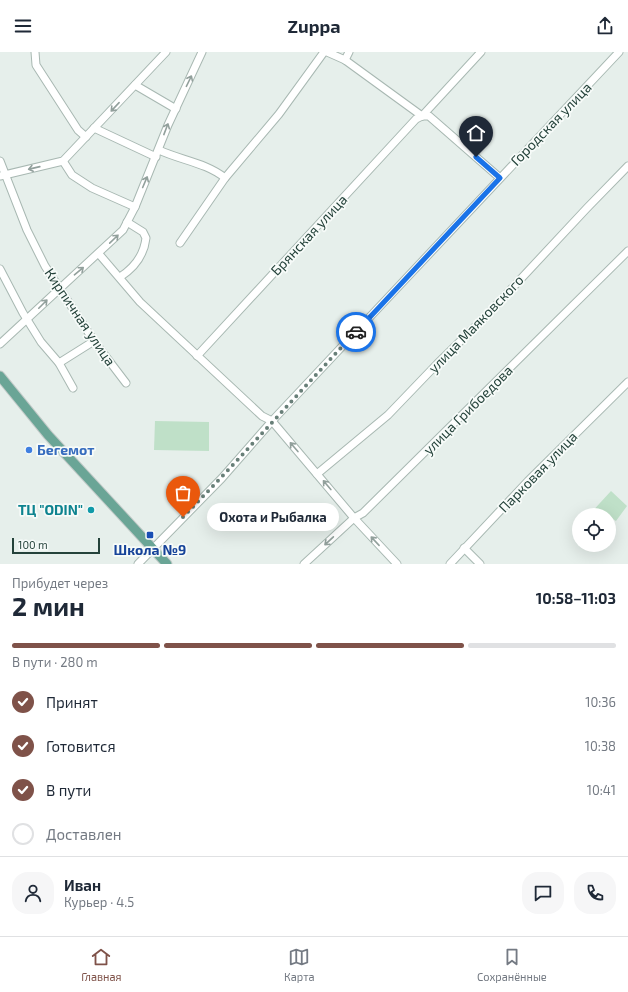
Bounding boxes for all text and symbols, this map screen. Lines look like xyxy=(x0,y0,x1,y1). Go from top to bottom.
icon: menu xyxy=(12,15,34,37)
text: Zuppa xyxy=(287,15,341,37)
icon: share xyxy=(594,15,616,37)
one-way arrow xyxy=(186,75,193,87)
street label: Городская улица xyxy=(507,78,595,169)
one-way arrow xyxy=(110,101,119,112)
pin xyxy=(459,116,493,157)
icon: home xyxy=(465,122,487,144)
one-way arrow xyxy=(163,123,171,135)
one-way arrow xyxy=(28,165,41,172)
one-way arrow xyxy=(142,177,150,189)
street label: Брянская улица xyxy=(267,191,350,279)
one-way arrow xyxy=(109,234,119,244)
street label: Кирпичная улица xyxy=(41,265,119,369)
one-way arrow xyxy=(73,267,84,276)
street label: улица Маяковского xyxy=(424,271,527,376)
one-way arrow xyxy=(38,299,48,309)
courier xyxy=(336,312,376,352)
icon: car xyxy=(345,321,367,343)
street label: улица Грибоедова xyxy=(419,361,516,458)
street label: Парковая улица xyxy=(495,428,581,516)
place label: Бегемот xyxy=(37,441,94,458)
one-way arrow xyxy=(290,442,299,453)
marker: Бегемот xyxy=(24,445,34,455)
pin xyxy=(166,476,200,517)
one-way arrow xyxy=(322,480,331,490)
icon: bag xyxy=(172,482,194,504)
place label: ТЦ "ODIN" xyxy=(18,501,83,518)
callout: Охота и Рыбалка xyxy=(207,503,339,531)
marker: ТЦ "ODIN" xyxy=(86,505,96,515)
map controls xyxy=(572,508,616,552)
button: locate xyxy=(572,508,616,552)
text: Охота и Рыбалка xyxy=(219,509,327,525)
marker: Школа №9 xyxy=(145,530,155,540)
scale bar xyxy=(12,536,100,555)
one-way arrow xyxy=(324,536,334,546)
one-way arrow xyxy=(370,536,380,546)
text: 100 m xyxy=(18,538,48,551)
place label: Школа №9 xyxy=(114,541,186,558)
text: Прибудет через xyxy=(12,575,108,591)
text: 10:58–11:03 xyxy=(536,589,616,607)
text: 2 мин xyxy=(12,590,85,621)
text: В пути · 280 m xyxy=(12,654,98,670)
icon: check xyxy=(12,691,34,713)
text: Принят xyxy=(46,693,98,711)
text: 10:36 xyxy=(585,694,616,710)
icon: check xyxy=(12,735,34,757)
text: Готовится xyxy=(46,737,116,755)
text: 10:38 xyxy=(585,738,616,754)
icon: check xyxy=(12,779,34,801)
text: В пути xyxy=(46,781,91,799)
text: 10:41 xyxy=(587,782,616,798)
text: Доставлен xyxy=(46,825,122,843)
button: person xyxy=(12,872,54,914)
button: chat xyxy=(522,872,564,914)
button: phone xyxy=(574,872,616,914)
text: Иван xyxy=(64,876,101,894)
text: Курьер · 4.5 xyxy=(64,894,134,910)
tab: Главная xyxy=(81,946,122,983)
tab: Карта xyxy=(284,946,315,983)
tab: Сохранённые xyxy=(477,946,547,983)

